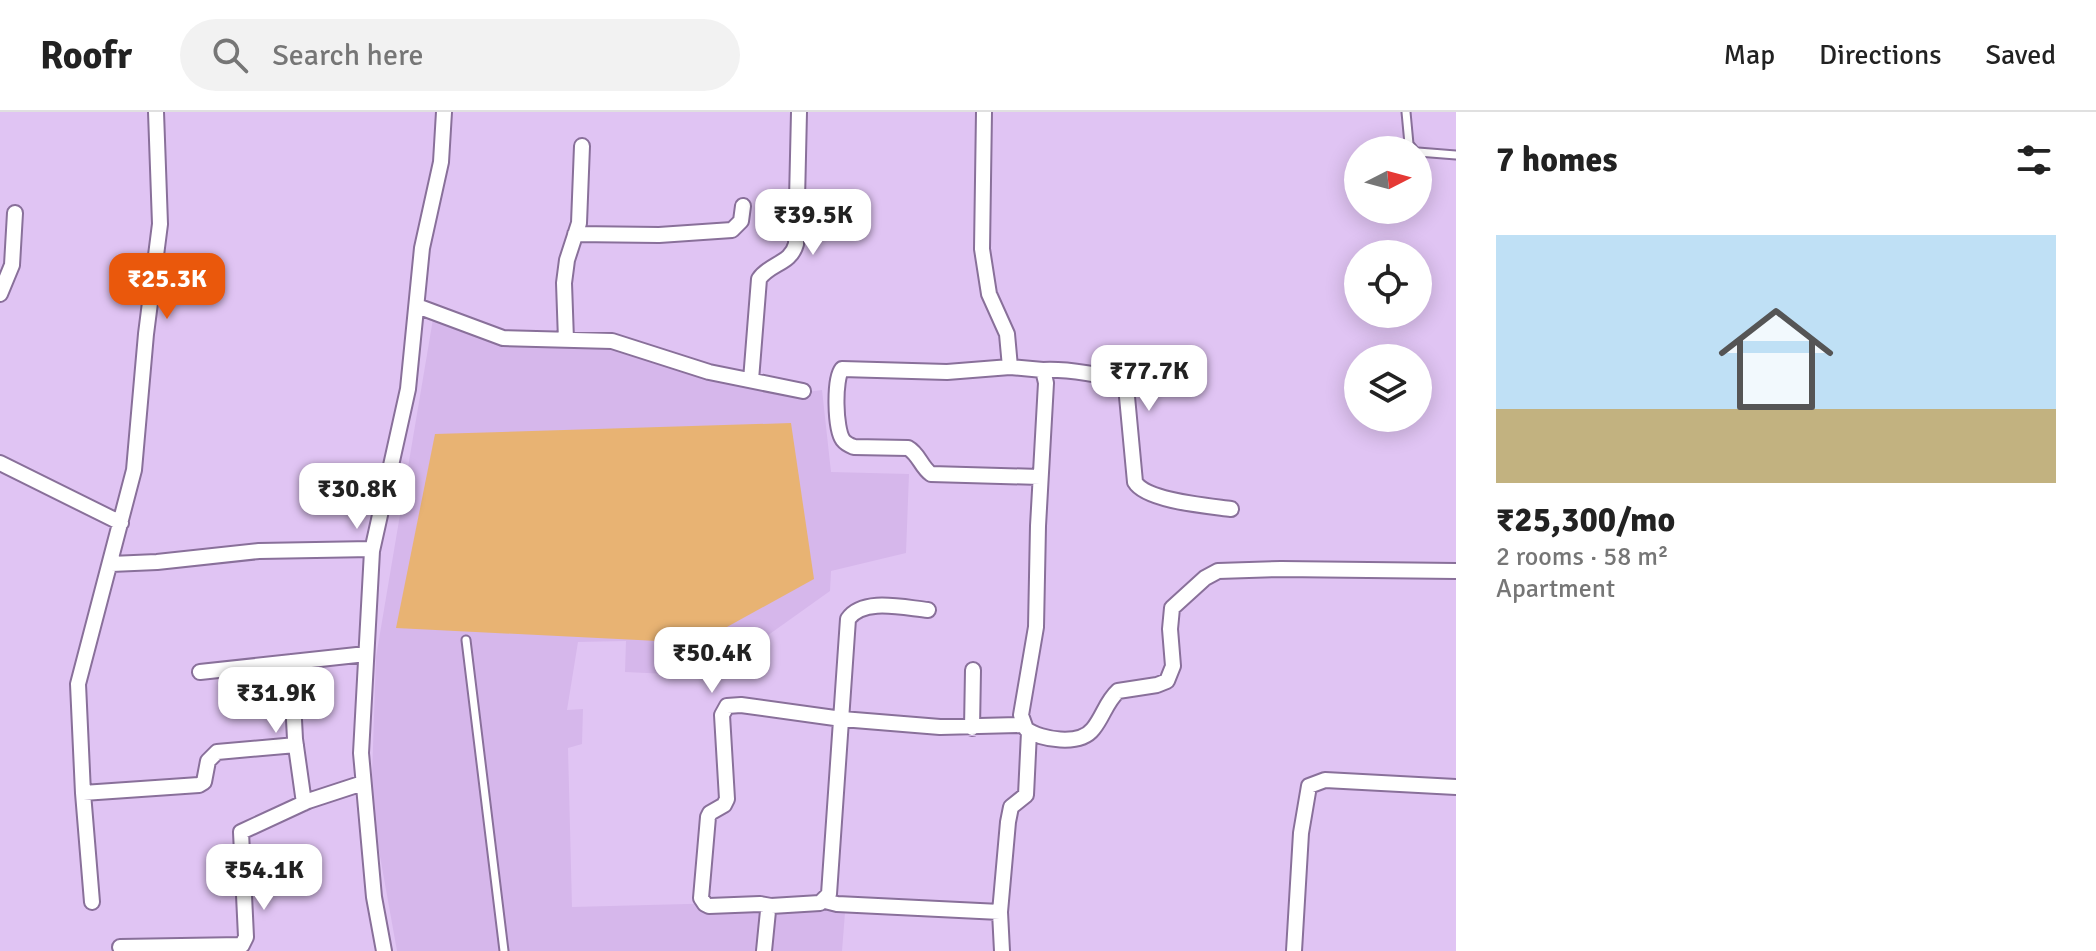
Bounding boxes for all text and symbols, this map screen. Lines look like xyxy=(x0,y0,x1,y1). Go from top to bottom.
search box xyxy=(180,19,740,91)
text: Roofr xyxy=(40,32,132,79)
icon: search xyxy=(208,33,252,77)
text: Search here xyxy=(272,37,423,74)
text: Map xyxy=(1723,38,1775,72)
text: Directions xyxy=(1819,38,1941,72)
text: Saved xyxy=(1985,38,2056,72)
north arrow xyxy=(1344,136,1432,224)
map controls xyxy=(1344,136,1432,432)
icon: filters xyxy=(2012,138,2056,182)
text: 7 homes xyxy=(1496,139,1617,181)
pin: ₹39.5K xyxy=(748,189,878,257)
text: ₹39.5K xyxy=(773,199,853,231)
button: locate xyxy=(1344,240,1432,328)
pin: ₹25.3K xyxy=(102,253,232,321)
text: ₹25.3K xyxy=(127,263,207,295)
icon: home xyxy=(1704,287,1848,431)
button: layers xyxy=(1344,344,1432,432)
pin: ₹77.7K xyxy=(1084,345,1214,413)
text: ₹77.7K xyxy=(1109,355,1189,387)
pin: ₹30.8K xyxy=(292,463,422,531)
text: ₹30.8K xyxy=(317,473,397,505)
text: ₹25,300/mo xyxy=(1496,499,1675,541)
text: 2 rooms · 58 m² xyxy=(1496,541,1669,573)
text: Apartment xyxy=(1496,573,1615,605)
pin: ₹50.4K xyxy=(647,627,777,695)
text: ₹50.4K xyxy=(672,637,752,669)
pin: ₹31.9K xyxy=(211,667,341,735)
text: ₹31.9K xyxy=(236,677,316,709)
pin: ₹54.1K xyxy=(199,844,329,912)
text: ₹54.1K xyxy=(224,854,304,886)

